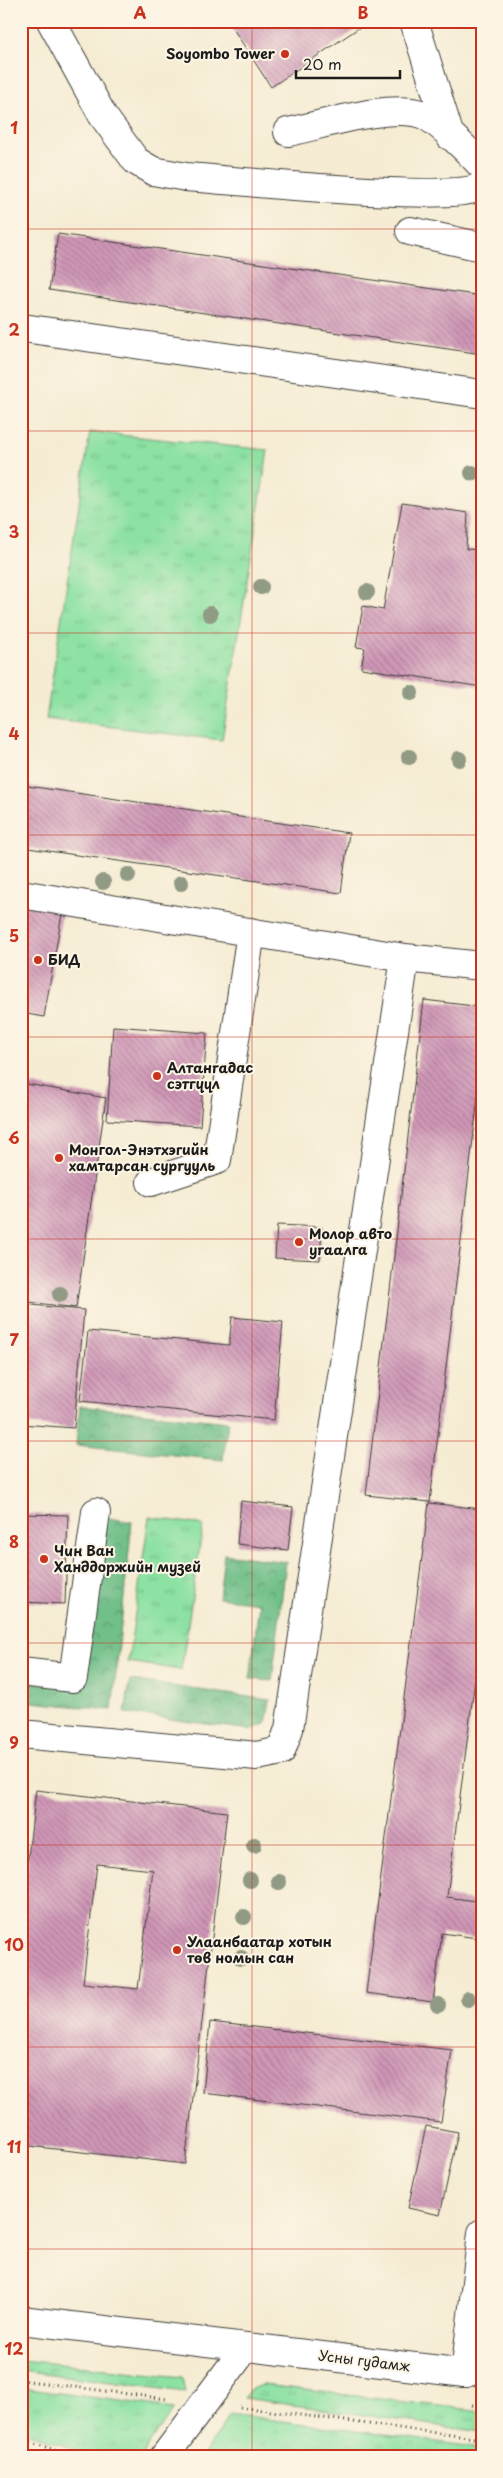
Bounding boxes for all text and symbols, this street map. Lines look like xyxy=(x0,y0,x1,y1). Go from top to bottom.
text: A xyxy=(134,0,147,24)
text: B xyxy=(358,0,369,24)
place label: Soyombo Tower xyxy=(166,43,276,64)
marker: Soyombo Tower xyxy=(279,48,291,60)
scale bar xyxy=(296,48,399,80)
text: 20 m xyxy=(303,52,342,75)
text: 1 xyxy=(10,115,18,139)
text: 2 xyxy=(8,317,20,341)
text: 3 xyxy=(9,519,19,543)
text: 4 xyxy=(9,721,20,745)
text: 5 xyxy=(9,923,19,947)
place label: БИД xyxy=(48,949,81,970)
marker: БИД xyxy=(32,954,44,966)
place label: Алтангадас сэтгүүл xyxy=(167,1057,254,1094)
marker: Алтангадас сэтгүүл xyxy=(151,1070,163,1082)
text: 6 xyxy=(8,1125,20,1149)
place label: Монгол-Энэтхэгийн хамтарсан сургууль xyxy=(69,1139,215,1176)
marker: Монгол-Энэтхэгийн хамтарсан сургууль xyxy=(53,1152,65,1164)
place label: Молор авто угаалга xyxy=(309,1223,392,1260)
marker: Молор авто угаалга xyxy=(293,1236,305,1248)
text: 7 xyxy=(9,1327,19,1351)
text: 8 xyxy=(9,1529,19,1553)
place label: Чин Ван Ханддоржийн музей xyxy=(54,1540,201,1577)
marker: Чин Ван Ханддоржийн музей xyxy=(38,1553,50,1565)
text: 9 xyxy=(9,1730,19,1754)
place label: Улаанбаатар хотын төв номын сан xyxy=(186,1931,332,1968)
text: 10 xyxy=(4,1932,24,1956)
marker: Улаанбаатар хотын төв номын сан xyxy=(171,1944,183,1956)
text: 11 xyxy=(7,2134,21,2158)
text: 12 xyxy=(5,2336,23,2360)
street label: Усны гудамж xyxy=(317,2344,412,2377)

